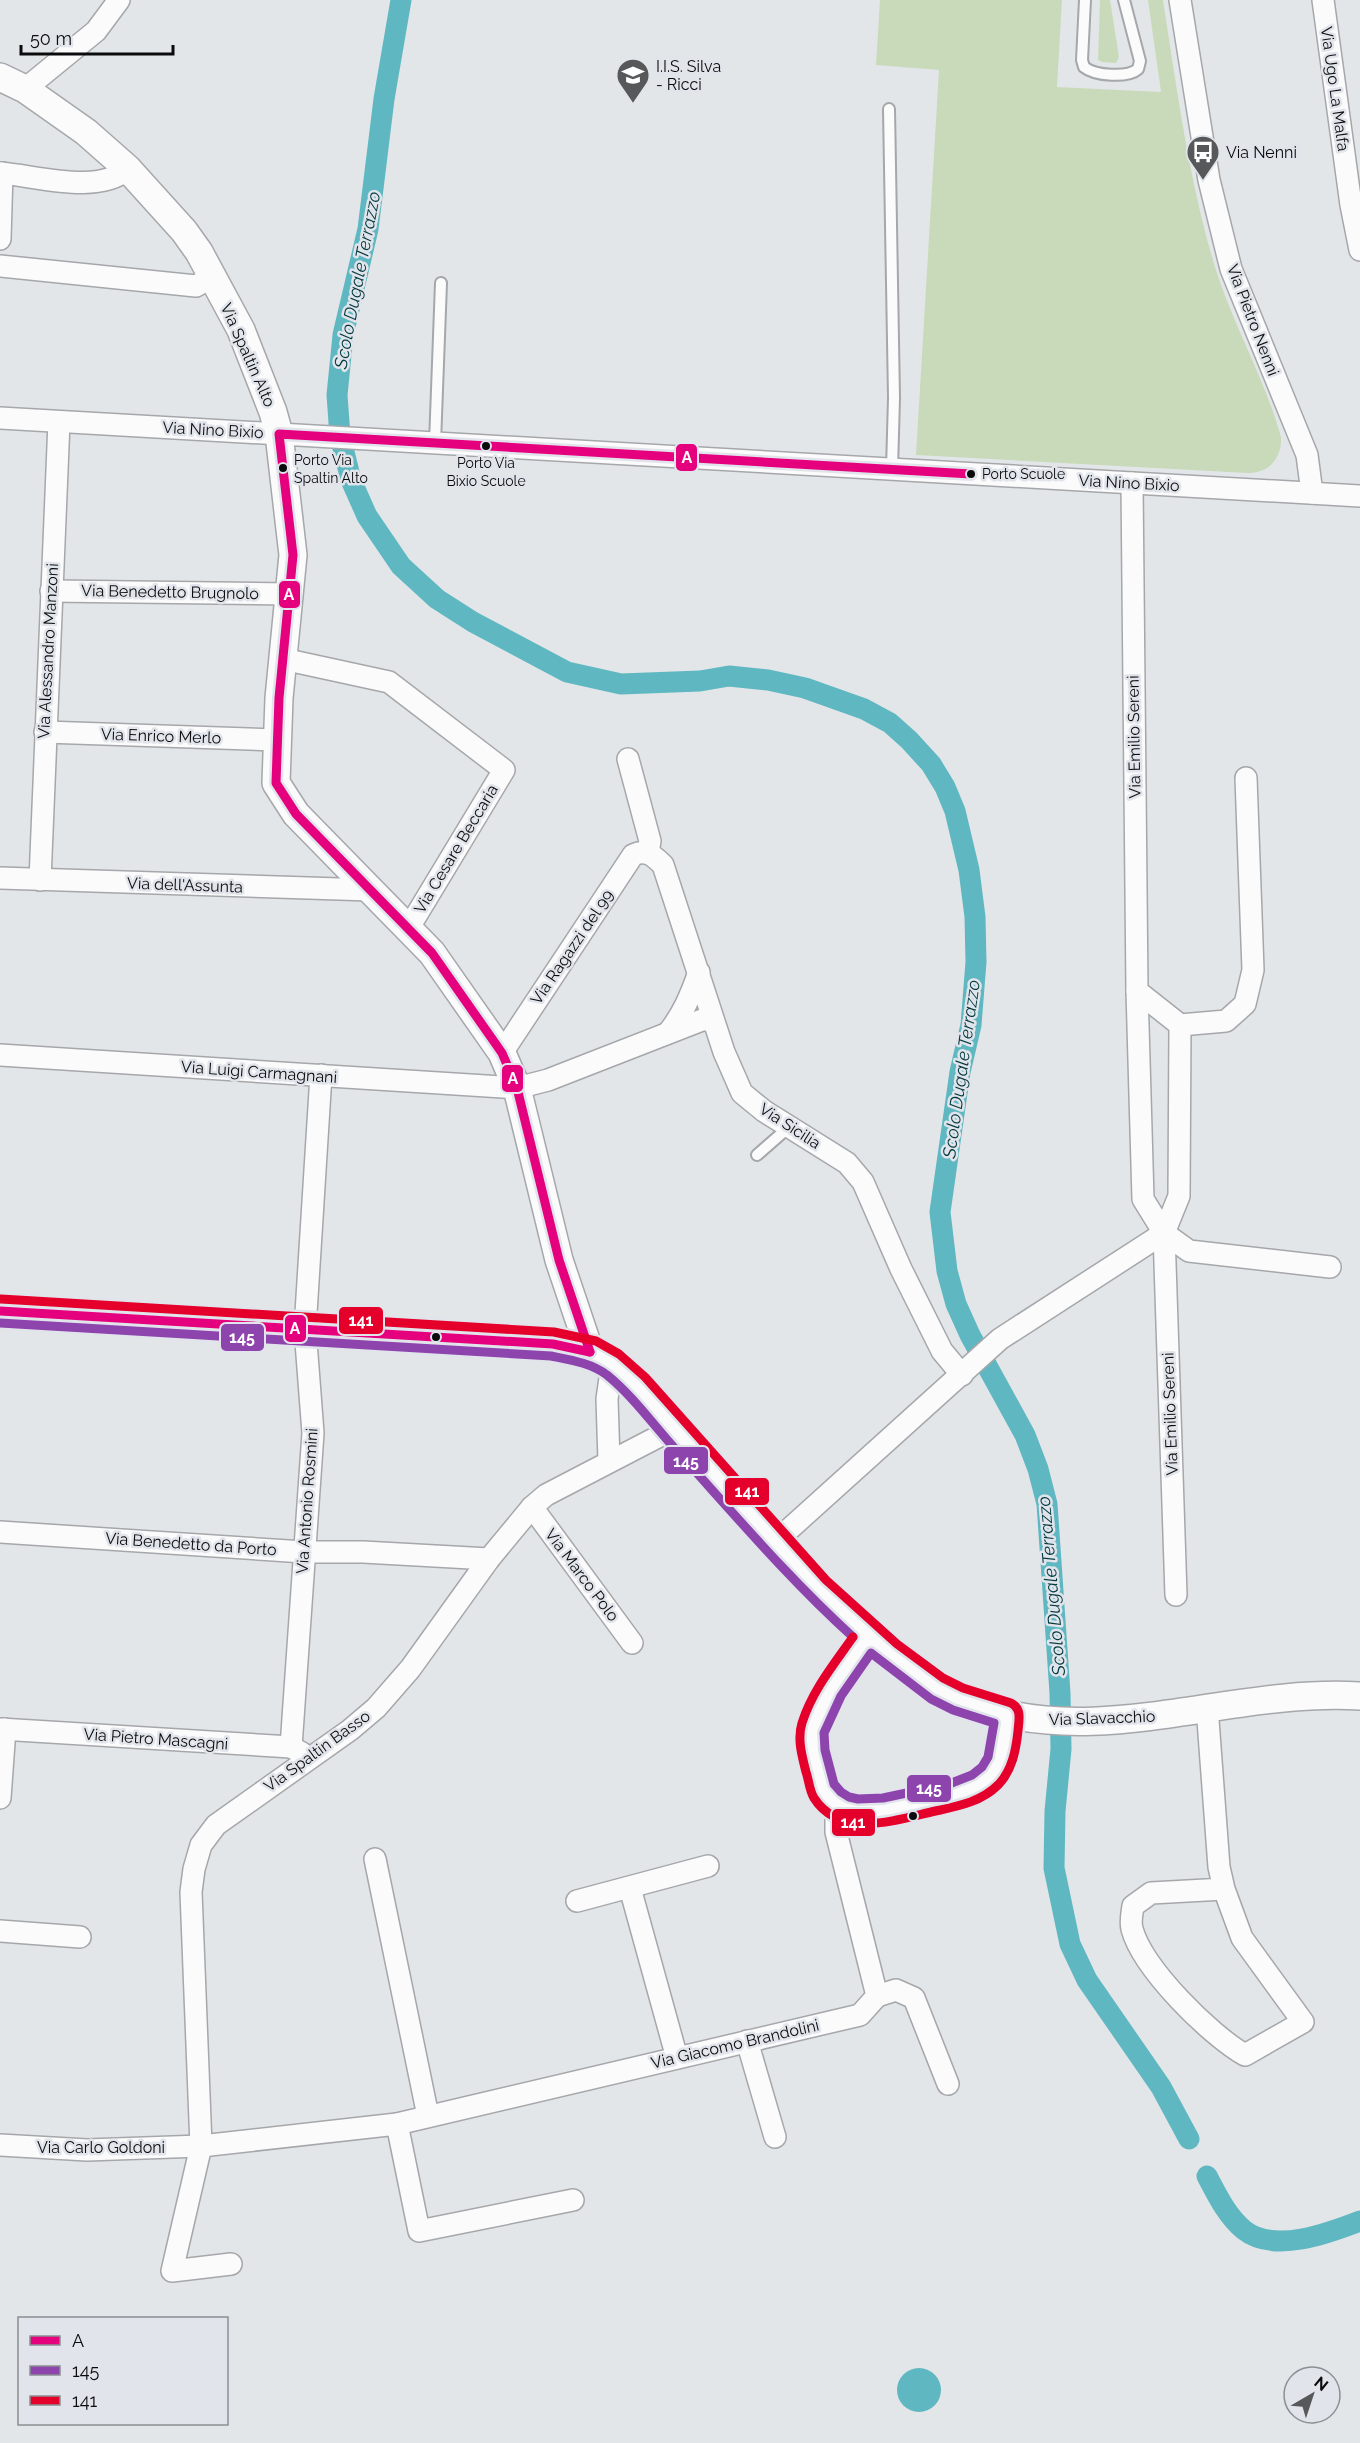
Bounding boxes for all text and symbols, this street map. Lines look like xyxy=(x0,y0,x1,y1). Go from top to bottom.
scale bar xyxy=(21,18,172,56)
street label: Via Ugo La Malfa xyxy=(1317,25,1353,153)
text: 50 m xyxy=(30,28,72,49)
school or university icon: I.I.S. Silva - Ricci xyxy=(615,57,651,104)
place label: I.I.S. Silva - Ricci xyxy=(656,57,721,94)
bus stop icon: Via Nenni xyxy=(1185,134,1221,181)
place label: Via Nenni xyxy=(1226,143,1297,162)
water label: Scolo Dugale Terrazzo xyxy=(329,190,384,371)
street label: Via Pietro Nenni xyxy=(1223,262,1283,378)
street label: Via Spaltin Alto xyxy=(217,300,279,410)
street label: Via Nino Bixio xyxy=(162,418,264,442)
marker: Porto Via Bixio Scuole xyxy=(480,440,492,452)
line badge: A xyxy=(675,443,698,472)
text: A xyxy=(682,448,693,467)
place label: Porto Via Spaltin Alto xyxy=(294,452,368,486)
place label: Porto Via Bixio Scuole xyxy=(446,455,526,489)
marker: Porto Via Spaltin Alto xyxy=(277,462,289,474)
place label: Porto Scuole xyxy=(982,466,1065,482)
marker: Porto Scuole xyxy=(965,468,977,480)
street label: Via Nino Bixio xyxy=(1078,471,1180,495)
street label: Via Alessandro Manzoni xyxy=(34,563,62,739)
line badge: A xyxy=(278,580,301,609)
street label: Via Benedetto Brugnolo xyxy=(81,581,259,603)
text: A xyxy=(284,585,295,604)
street label: Via Emilio Sereni xyxy=(1123,675,1145,799)
street label: Via Enrico Merlo xyxy=(101,724,221,748)
street label: Via Cesare Beccaria xyxy=(410,781,502,917)
street label: Via dell'Assunta xyxy=(127,873,243,897)
street label: Via Ragazzi del 99 xyxy=(527,886,617,1008)
water label: Scolo Dugale Terrazzo xyxy=(938,978,984,1161)
street label: Via Luigi Carmagnani xyxy=(180,1057,338,1087)
line badge: A xyxy=(501,1064,524,1093)
text: A xyxy=(508,1069,519,1088)
street label: Via Sicilia xyxy=(756,1099,824,1153)
line badge: 141 xyxy=(338,1306,384,1335)
text: 141 xyxy=(349,1311,374,1330)
line badge: A xyxy=(284,1314,307,1343)
text: A xyxy=(290,1319,301,1338)
line badge: 145 xyxy=(220,1323,265,1352)
text: 145 xyxy=(229,1328,255,1347)
unlabelled marker xyxy=(430,1331,442,1343)
street label: Via Emilio Sereni xyxy=(1158,1352,1182,1476)
street label: Via Antonio Rosmini xyxy=(292,1427,322,1575)
line badge: 145 xyxy=(663,1446,709,1475)
text: 145 xyxy=(673,1452,699,1471)
line badge: 141 xyxy=(724,1477,770,1506)
text: 141 xyxy=(735,1482,760,1501)
water label: Scolo Dugale Terrazzo xyxy=(1033,1495,1069,1678)
street label: Via Marco Polo xyxy=(541,1525,623,1625)
street label: Via Benedetto da Porto xyxy=(105,1529,277,1559)
street label: Via Spaltin Basso xyxy=(260,1706,374,1796)
street label: Via Slavacchio xyxy=(1048,1707,1156,1729)
street label: Via Pietro Mascagni xyxy=(83,1724,229,1754)
line badge: 145 xyxy=(906,1774,952,1803)
text: 145 xyxy=(916,1779,942,1798)
line badge: 141 xyxy=(831,1808,876,1837)
unlabelled marker xyxy=(907,1810,919,1822)
text: 141 xyxy=(841,1813,866,1832)
street label: Via Giacomo Brandolini xyxy=(649,2015,821,2073)
street label: Via Carlo Goldoni xyxy=(37,2138,165,2157)
legend xyxy=(18,2317,228,2425)
text: A xyxy=(72,2330,84,2351)
text: 145 xyxy=(72,2360,100,2381)
north arrow xyxy=(1282,2365,1342,2425)
text: N xyxy=(1310,2373,1332,2395)
text: 141 xyxy=(72,2390,98,2411)

